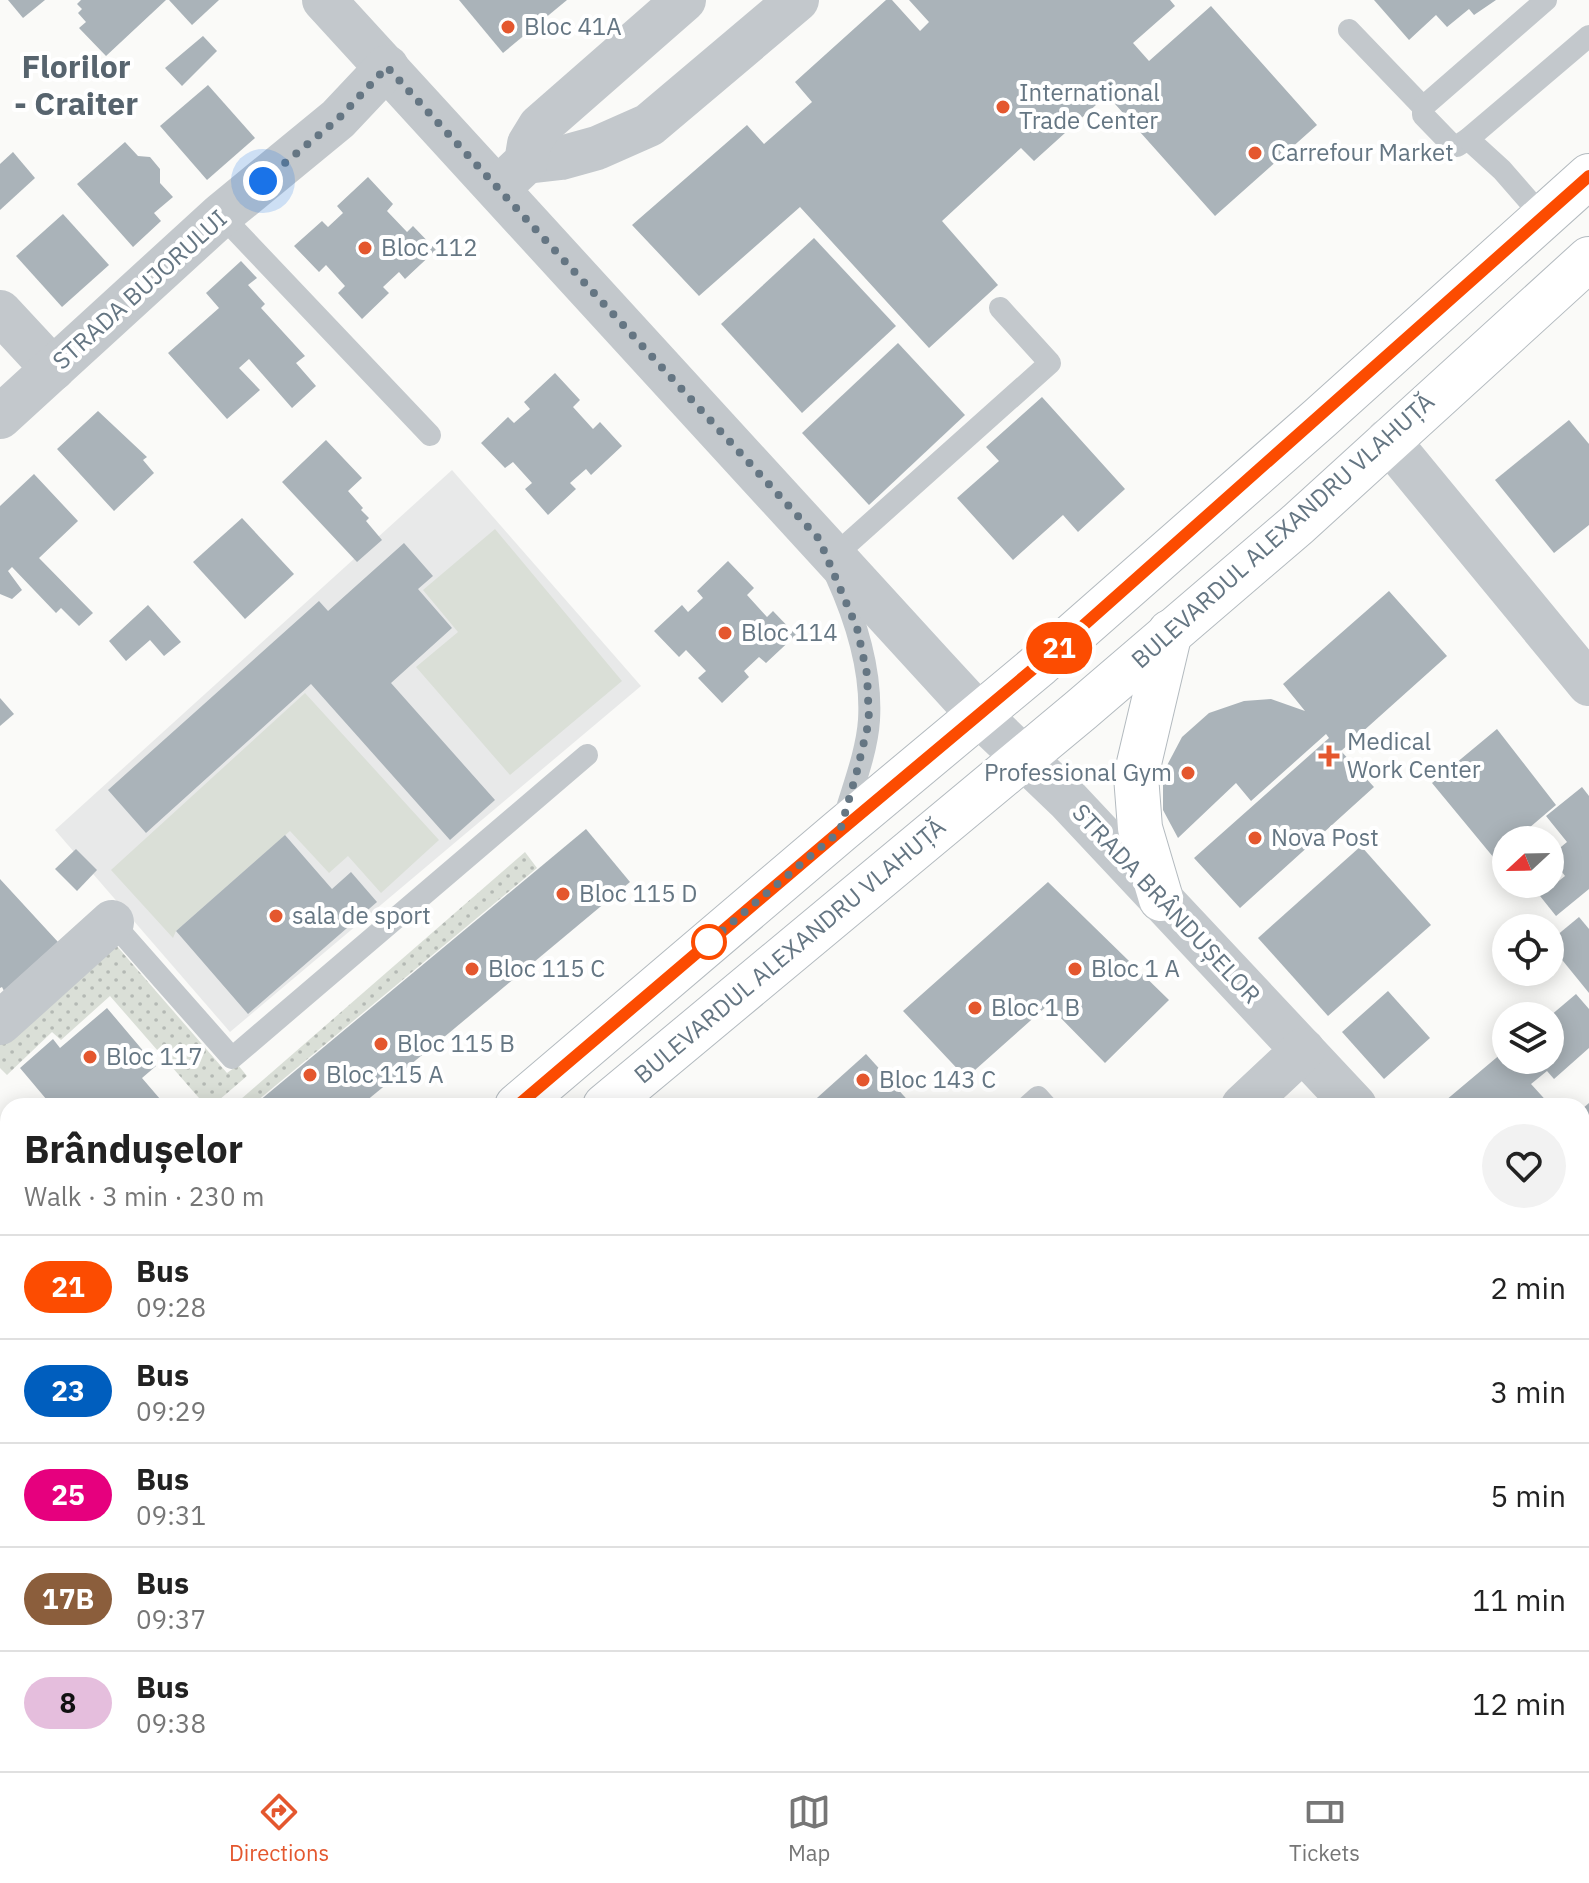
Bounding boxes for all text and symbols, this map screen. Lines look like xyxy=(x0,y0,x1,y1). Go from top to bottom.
place label: Bloc 41A xyxy=(524,10,622,42)
marker: Bloc 41A xyxy=(499,18,517,36)
district label: Florilor - Craiter xyxy=(14,45,138,124)
place label: International Trade Center xyxy=(1019,76,1160,136)
marker: International Trade Center xyxy=(994,98,1012,116)
place label: Carrefour Market xyxy=(1271,136,1454,168)
marker: Carrefour Market xyxy=(1246,144,1264,162)
your location xyxy=(243,161,283,201)
street label: STRADA BUJORULUI xyxy=(45,202,233,376)
place label: Bloc 112 xyxy=(381,231,478,263)
marker: Bloc 112 xyxy=(356,239,374,257)
street label: BULEVARDUL ALEXANDRU VLAHUȚĂ xyxy=(1124,385,1441,675)
place label: Bloc 114 xyxy=(741,616,838,648)
line badge: 21 xyxy=(1023,622,1095,674)
marker: Bloc 114 xyxy=(716,624,734,642)
text: 21 xyxy=(1042,629,1076,666)
place label: Medical Work Center xyxy=(1347,725,1481,785)
marker: Medical Work Center xyxy=(1318,745,1340,767)
place label: Professional Gym xyxy=(984,756,1172,788)
marker: Professional Gym xyxy=(1179,764,1197,782)
street label: STRADA BRÂNDUȘELOR xyxy=(1066,796,1268,1010)
street label: BULEVARDUL ALEXANDRU VLAHUȚĂ xyxy=(627,810,952,1090)
place label: Nova Post xyxy=(1271,821,1379,853)
north arrow xyxy=(1492,826,1564,898)
map controls xyxy=(1492,826,1564,1074)
marker: Nova Post xyxy=(1246,829,1264,847)
place label: Bloc 115 D xyxy=(579,877,697,909)
marker: Bloc 115 D xyxy=(554,885,572,903)
place label: sala de sport xyxy=(292,899,431,931)
marker: sala de sport xyxy=(267,907,285,925)
button: locate xyxy=(1492,914,1564,986)
unlabelled marker xyxy=(692,925,726,959)
place label: Bloc 115 C xyxy=(488,952,605,984)
place label: Bloc 1 A xyxy=(1091,952,1180,984)
marker: Bloc 115 C xyxy=(463,960,481,978)
marker: Bloc 1 A xyxy=(1066,960,1084,978)
place label: Bloc 1 B xyxy=(991,991,1080,1023)
marker: Bloc 1 B xyxy=(966,999,984,1017)
button: layers xyxy=(1492,1002,1564,1074)
place label: Bloc 115 B xyxy=(397,1027,515,1059)
marker: Bloc 115 B xyxy=(372,1035,390,1053)
place label: Bloc 117 xyxy=(106,1040,203,1072)
marker: Bloc 117 xyxy=(81,1048,99,1066)
place label: Bloc 115 A xyxy=(326,1058,444,1090)
place label: Bloc 143 C xyxy=(879,1063,996,1095)
marker: Bloc 115 A xyxy=(301,1066,319,1084)
marker: Bloc 143 C xyxy=(854,1071,872,1089)
text: Brândușelor xyxy=(24,1124,243,1173)
button: heart xyxy=(1482,1124,1566,1208)
text: Walk · 3 min · 230 m xyxy=(24,1179,264,1213)
text: Bus xyxy=(136,1251,189,1290)
text: 21 xyxy=(51,1268,85,1305)
text: 2 min xyxy=(1490,1268,1566,1307)
text: 09:28 xyxy=(136,1290,206,1324)
text: Bus xyxy=(136,1355,189,1394)
text: 23 xyxy=(51,1372,85,1409)
text: 3 min xyxy=(1490,1372,1566,1411)
text: 09:29 xyxy=(136,1394,206,1428)
text: Bus xyxy=(136,1459,189,1498)
text: 25 xyxy=(51,1476,85,1513)
text: 5 min xyxy=(1490,1476,1566,1515)
text: 09:31 xyxy=(136,1498,206,1532)
text: Bus xyxy=(136,1563,189,1602)
text: 17B xyxy=(42,1580,94,1617)
text: 11 min xyxy=(1472,1580,1566,1619)
text: 09:37 xyxy=(136,1602,206,1636)
text: Bus xyxy=(136,1667,189,1706)
text: 8 xyxy=(60,1684,76,1721)
text: 12 min xyxy=(1472,1684,1566,1723)
text: 09:38 xyxy=(136,1706,206,1740)
tab: Directions xyxy=(229,1790,329,1867)
tab: Map xyxy=(787,1790,831,1867)
tab: Tickets xyxy=(1289,1790,1360,1867)

